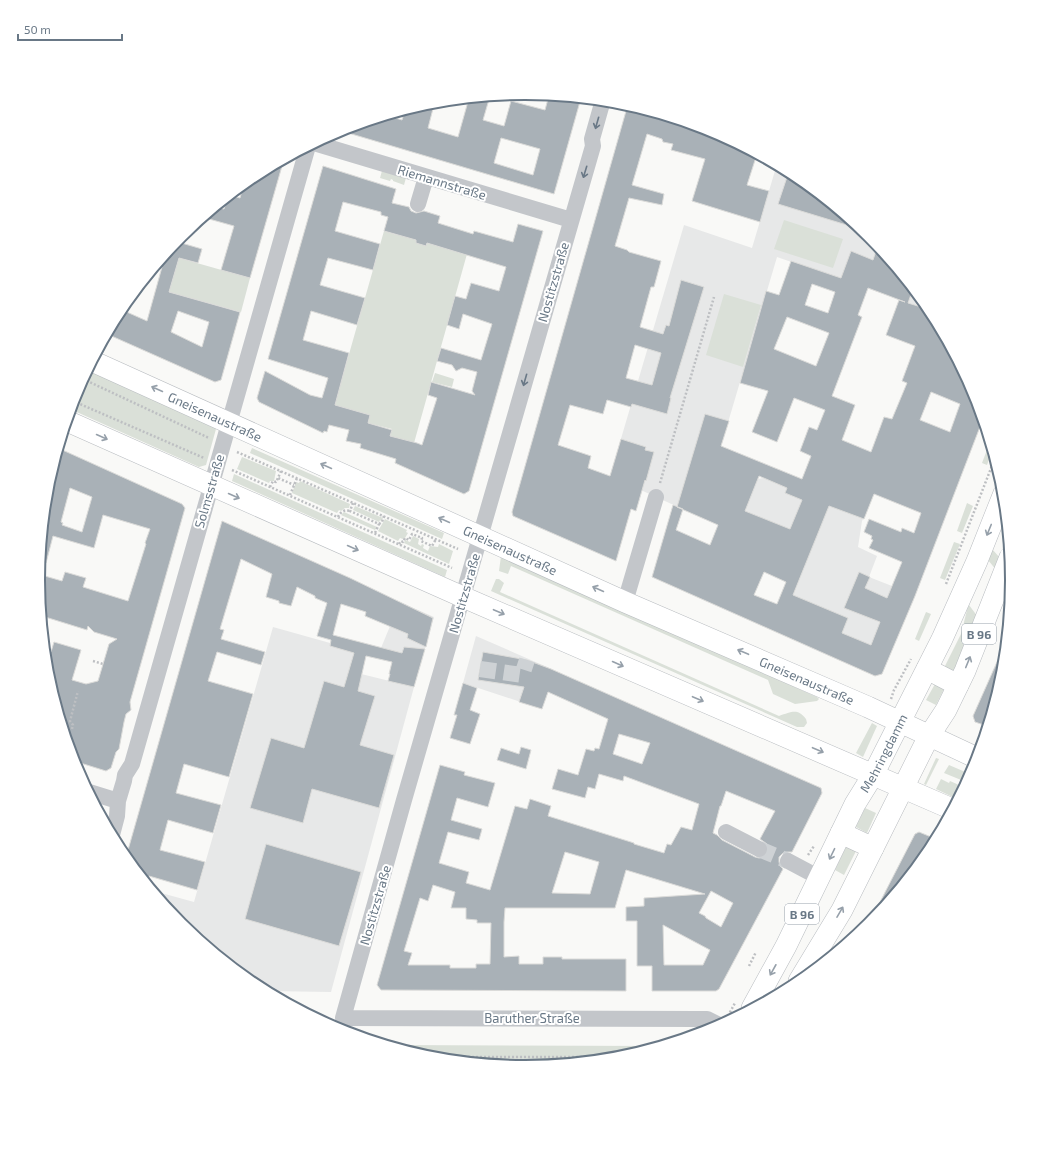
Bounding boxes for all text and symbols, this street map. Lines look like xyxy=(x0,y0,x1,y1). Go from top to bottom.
scale bar xyxy=(18,16,122,42)
text: 50 m xyxy=(24,22,51,36)
one-way arrow xyxy=(593,116,600,129)
street label: Riemannstraße xyxy=(396,161,488,203)
one-way arrow xyxy=(581,165,588,178)
street label: Nostitzstraße xyxy=(534,240,572,324)
one-way arrow xyxy=(521,373,528,386)
one-way arrow xyxy=(151,385,163,392)
street label: Gneisenaustraße xyxy=(166,388,264,445)
one-way arrow xyxy=(96,434,108,441)
street label: Solmsstraße xyxy=(191,452,227,530)
one-way arrow xyxy=(320,462,332,469)
one-way arrow xyxy=(227,492,239,500)
one-way arrow xyxy=(439,516,451,523)
street label: Gneisenaustraße xyxy=(461,522,560,578)
one-way arrow xyxy=(985,523,993,535)
one-way arrow xyxy=(346,545,358,552)
street label: Nostitzstraße xyxy=(445,551,483,635)
one-way arrow xyxy=(592,585,604,592)
one-way arrow xyxy=(492,609,504,616)
road number: B 96 xyxy=(962,624,996,644)
one-way arrow xyxy=(737,648,749,656)
street label: Gneisenaustraße xyxy=(757,653,857,708)
one-way arrow xyxy=(965,657,973,669)
one-way arrow xyxy=(611,661,623,668)
one-way arrow xyxy=(692,696,704,703)
street label: Mehringdamm xyxy=(856,711,911,795)
one-way arrow xyxy=(811,747,823,755)
one-way arrow xyxy=(828,847,835,859)
street label: Nostitzstraße xyxy=(356,863,394,947)
road number: B 96 xyxy=(785,904,819,924)
one-way arrow xyxy=(837,907,845,919)
one-way arrow xyxy=(769,963,776,975)
street label: Baruther Straße xyxy=(484,1010,580,1026)

